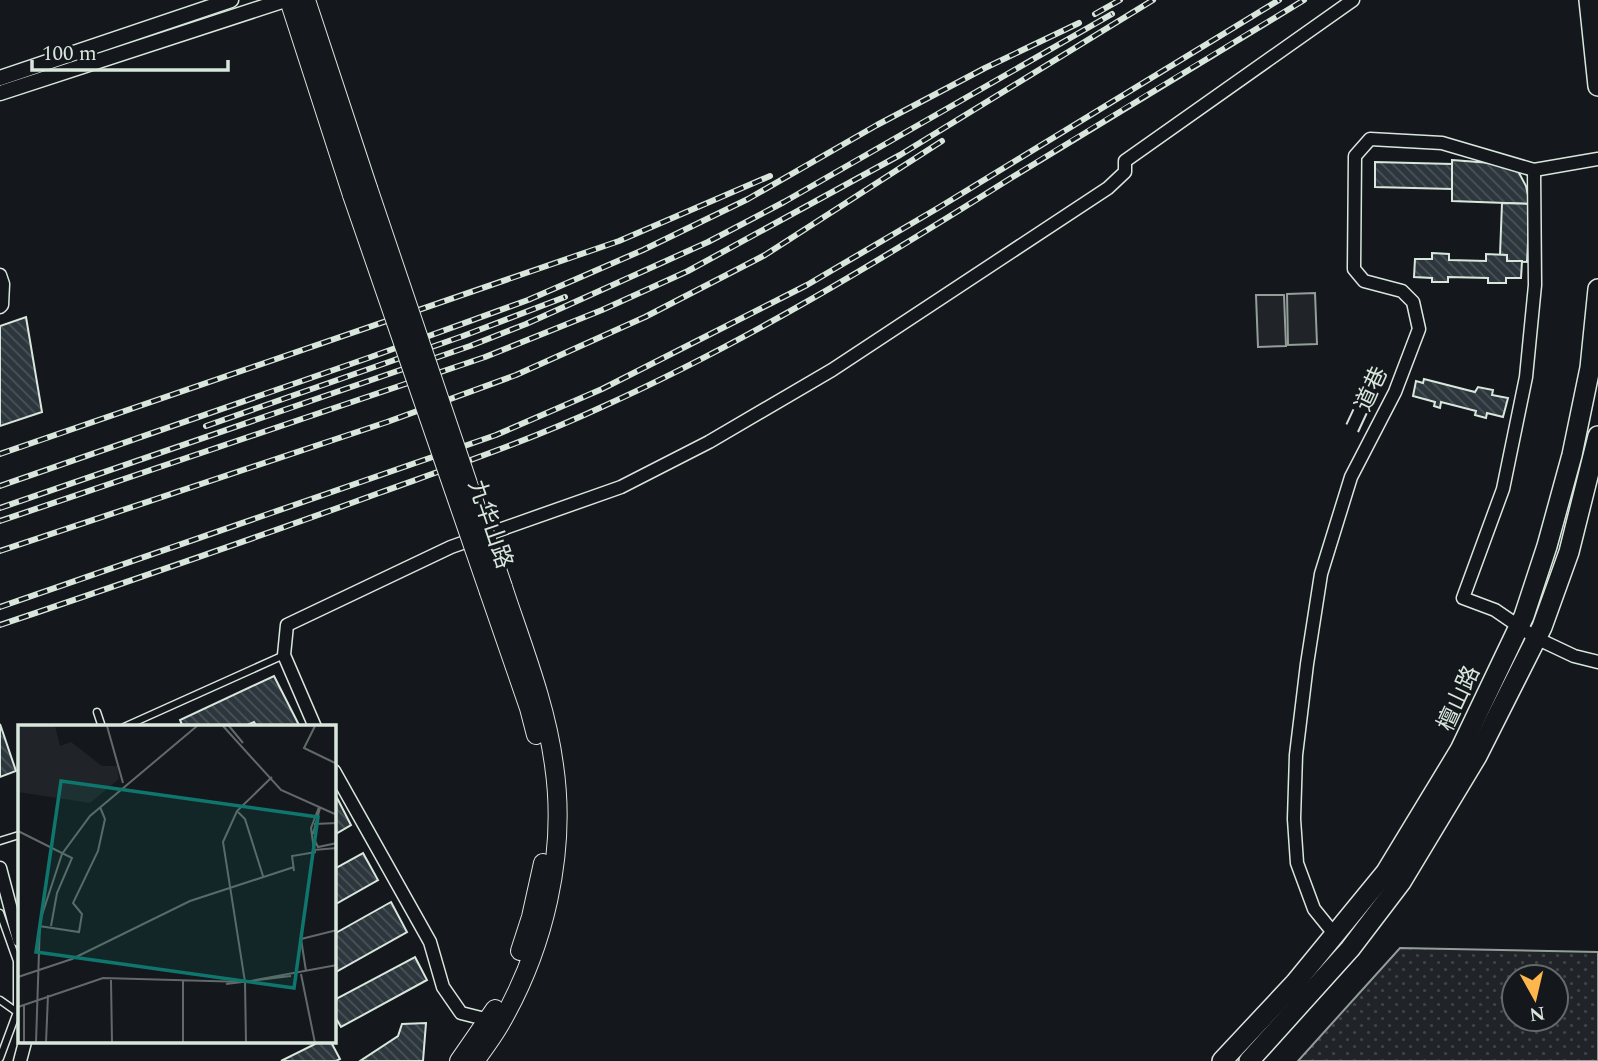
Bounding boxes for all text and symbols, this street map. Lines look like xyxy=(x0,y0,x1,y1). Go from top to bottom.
scale bar xyxy=(32,28,228,72)
text: 100 m xyxy=(42,38,97,70)
street label: 二道巷 xyxy=(1337,361,1398,438)
street label: 九华山路 xyxy=(458,475,521,574)
street label: 檀山路 xyxy=(1429,660,1490,737)
inset map xyxy=(18,725,336,1044)
north arrow xyxy=(1500,963,1570,1033)
text: N xyxy=(1527,998,1547,1029)

